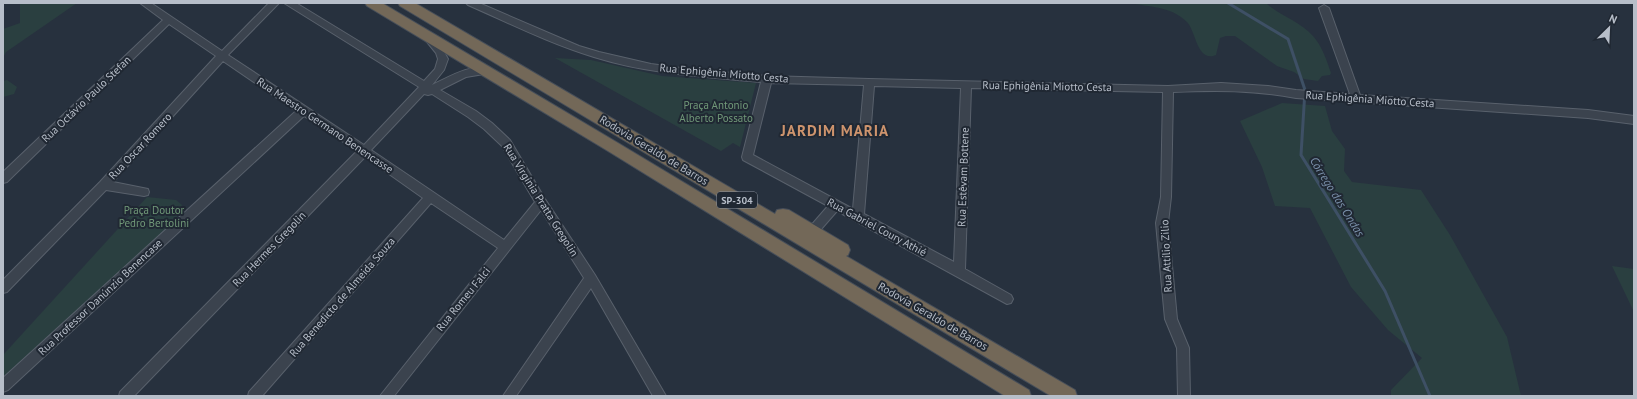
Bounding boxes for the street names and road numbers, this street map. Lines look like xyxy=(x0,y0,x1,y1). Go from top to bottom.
street label: Rua Octávio Paulo Stefan xyxy=(38,53,134,145)
street label: Rua Ephigênia Miotto Cesta xyxy=(659,60,789,86)
street label: Rua Maestro Germano Benencasse xyxy=(254,74,396,176)
street label: Rua Ephigênia Miotto Cesta xyxy=(982,78,1112,94)
street label: Rua Ephigênia Miotto Cesta xyxy=(1305,88,1435,110)
street label: Rua Oscar Romero xyxy=(106,110,175,182)
street label: Rodovia Geraldo de Barros xyxy=(597,112,711,188)
street label: Rua Estêvam Bottene xyxy=(954,127,972,227)
street label: Rua Virgínia Pratta Gregolin xyxy=(501,141,581,259)
road number: SP-304 xyxy=(717,192,757,208)
street label: Rua Gabriel Coury Athié xyxy=(825,195,929,259)
street label: Rua Hermes Gregolin xyxy=(229,208,309,290)
street label: Rua Attílio Zilio xyxy=(1157,219,1175,293)
street label: Rua Benedicto de Almeida Souza xyxy=(286,234,398,360)
street label: Rua Professor Danúnzio Benencase xyxy=(35,236,165,358)
street label: Rua Romeu Falci xyxy=(433,264,493,334)
street label: Rodovia Geraldo de Barros xyxy=(876,279,991,353)

